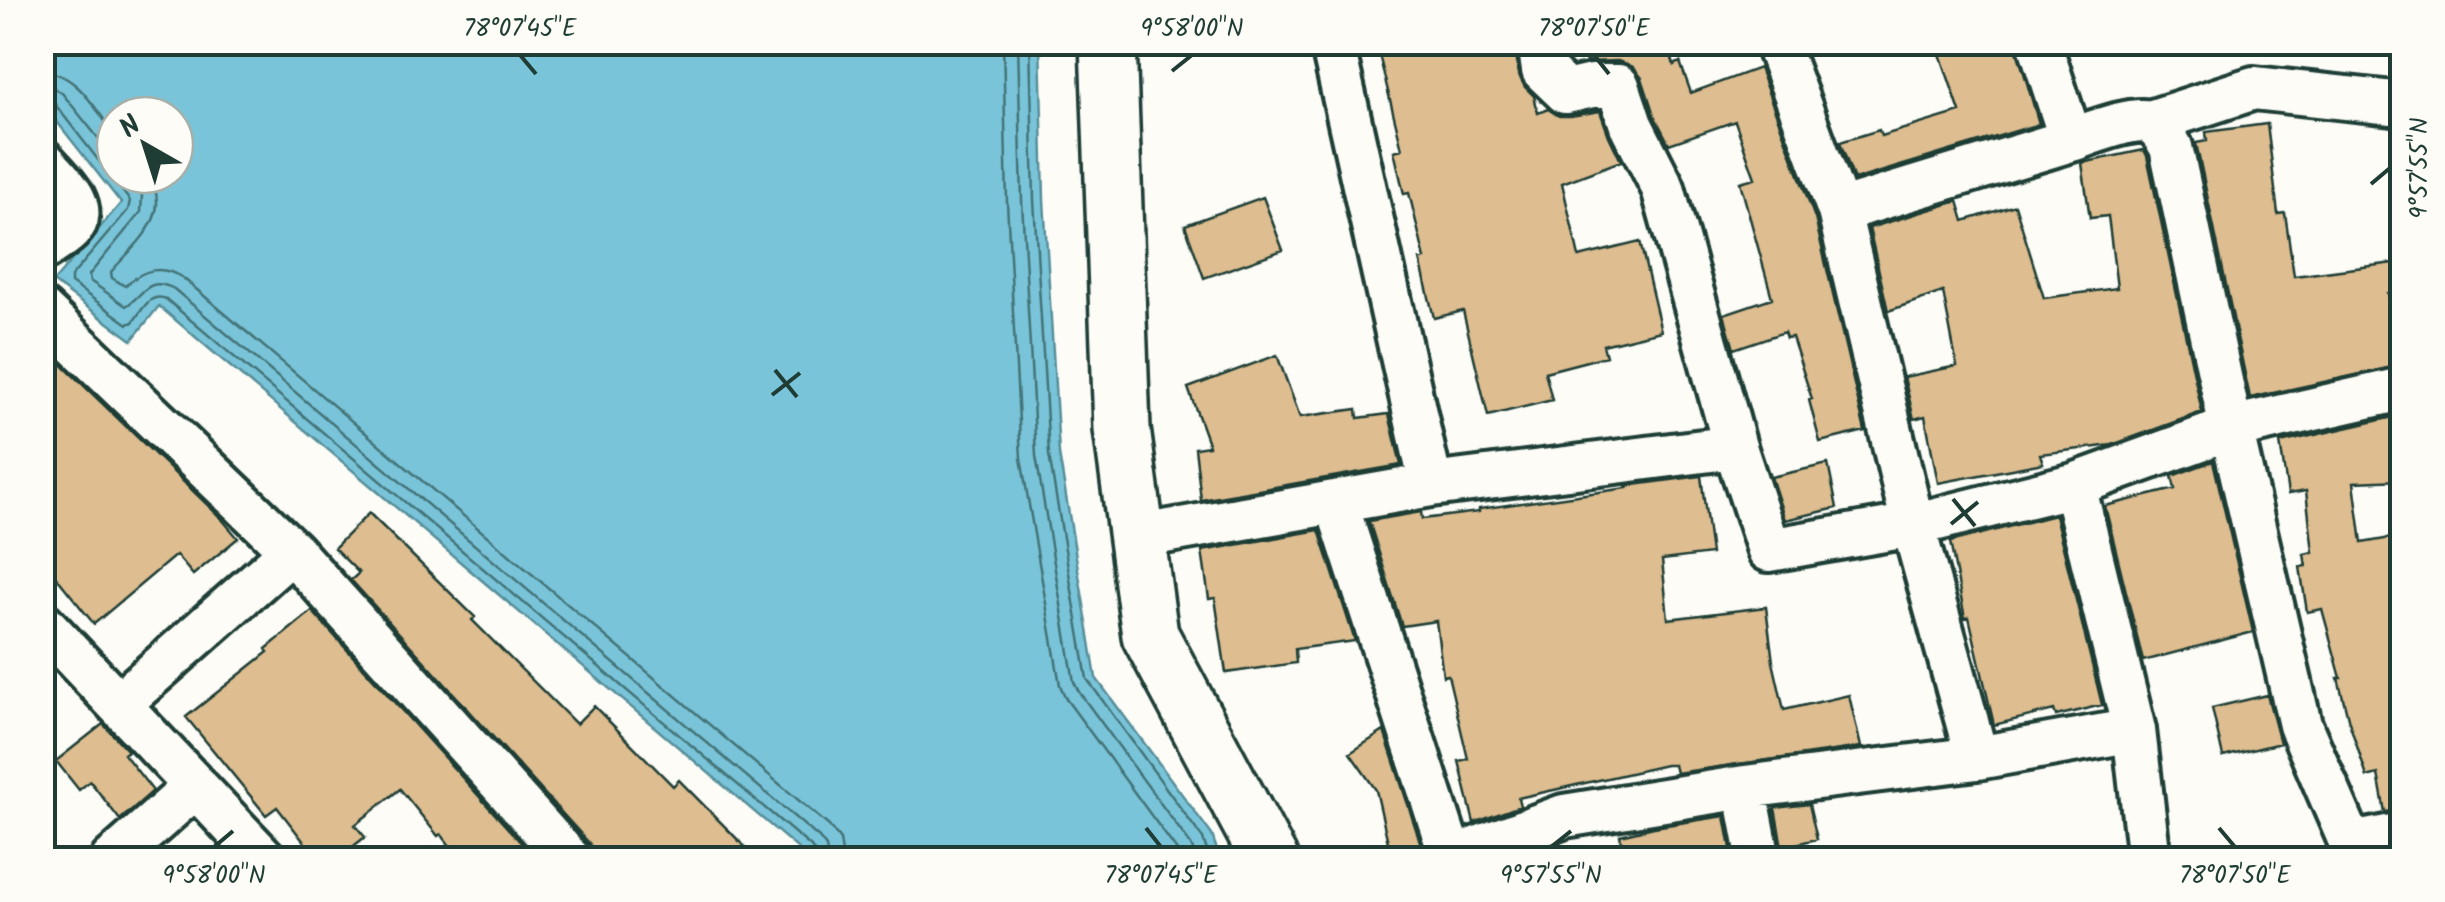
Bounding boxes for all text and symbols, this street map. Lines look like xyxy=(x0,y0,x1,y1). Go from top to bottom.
text: 78°07'45"E xyxy=(464,9,578,49)
text: 9°58'00"N xyxy=(1141,9,1244,49)
text: 78°07'50"E xyxy=(1538,9,1651,49)
north arrow xyxy=(95,95,195,195)
text: N xyxy=(110,104,152,151)
text: 9°57'55"N xyxy=(2400,117,2440,219)
text: 9°58'00"N xyxy=(163,856,266,896)
text: 78°07'45"E xyxy=(1105,856,1219,896)
text: 9°57'55"N xyxy=(1500,856,1602,896)
text: 78°07'50"E xyxy=(2179,856,2292,896)

